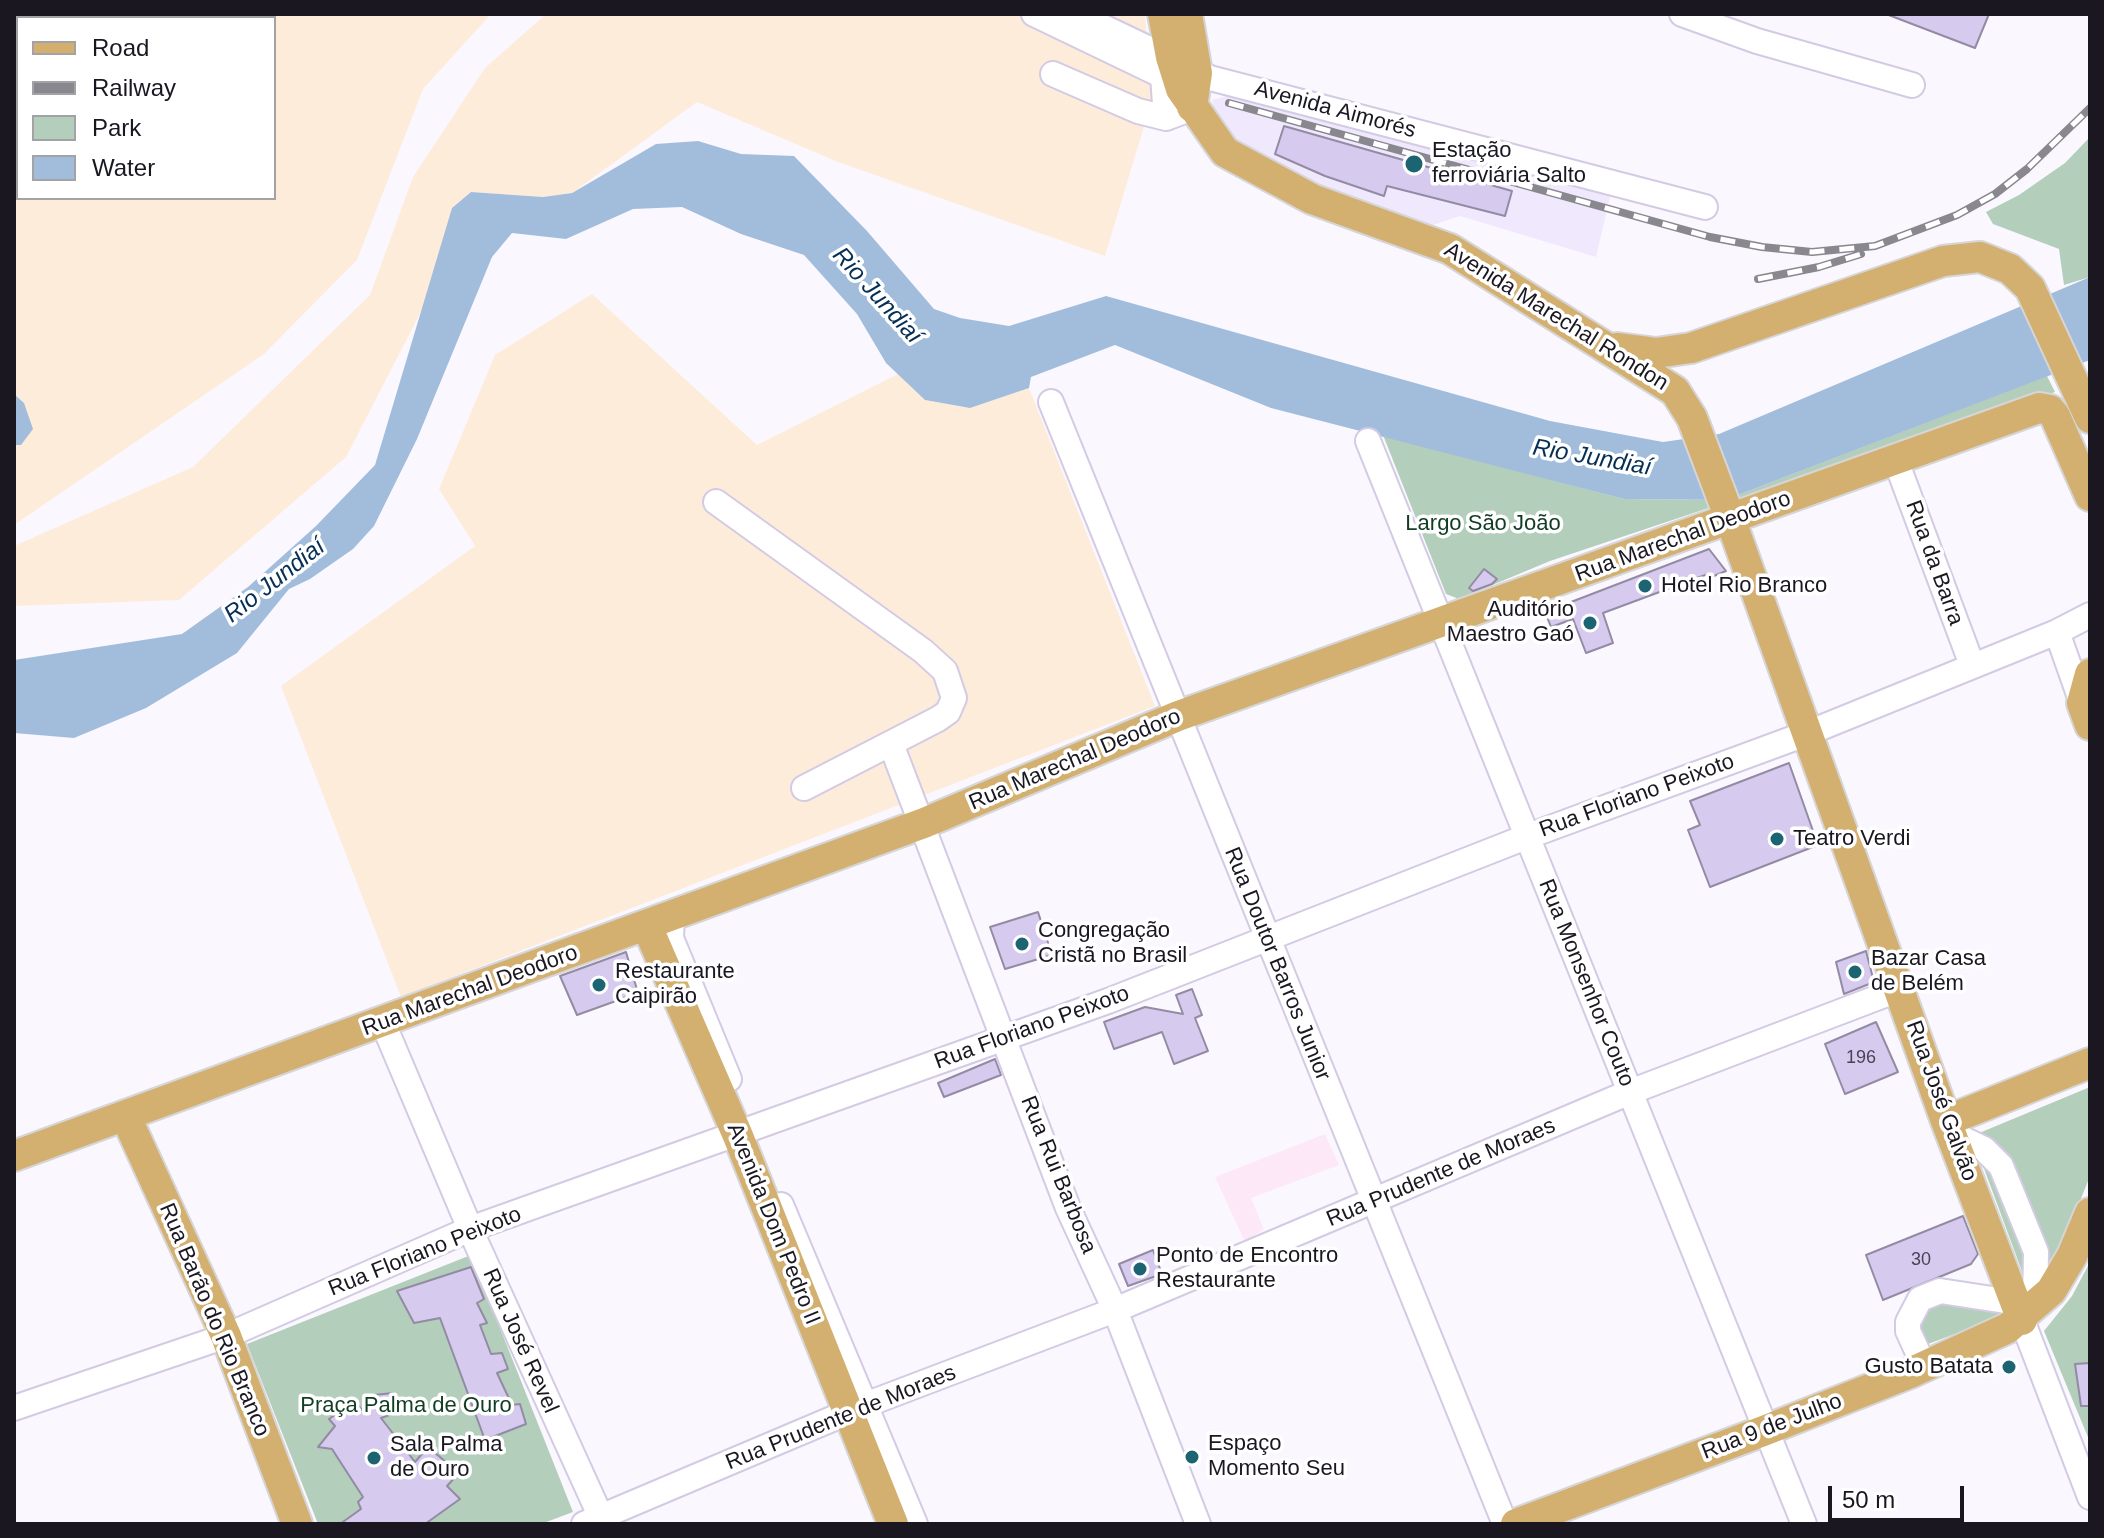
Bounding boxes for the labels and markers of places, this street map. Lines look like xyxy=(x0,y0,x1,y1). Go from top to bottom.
place label: Estação ferroviária Salto xyxy=(1432,138,1586,190)
marker: Estação ferroviária Salto xyxy=(1403,153,1425,175)
place label: Hotel Rio Branco xyxy=(1661,573,1827,599)
marker: Hotel Rio Branco xyxy=(1636,577,1654,595)
place label: Auditório Maestro Gaó xyxy=(1447,597,1574,648)
marker: Auditório Maestro Gaó xyxy=(1581,614,1599,632)
place label: Teatro Verdi xyxy=(1793,826,1910,852)
marker: Teatro Verdi xyxy=(1768,830,1786,848)
place label: Congregação Cristã no Brasil xyxy=(1038,918,1187,970)
marker: Congregação Cristã no Brasil xyxy=(1013,935,1031,953)
place label: Bazar Casa de Belém xyxy=(1871,946,1986,998)
place label: Restaurante Caipirão xyxy=(615,959,735,1010)
marker: Bazar Casa de Belém xyxy=(1846,963,1864,981)
marker: Restaurante Caipirão xyxy=(590,976,608,994)
place label: Ponto de Encontro Restaurante xyxy=(1156,1243,1338,1294)
marker: Ponto de Encontro Restaurante xyxy=(1131,1260,1149,1278)
place label: Gusto Batata xyxy=(1865,1354,1993,1380)
marker: Gusto Batata xyxy=(2000,1358,2018,1376)
place label: Espaço Momento Seu xyxy=(1208,1431,1345,1482)
place label: Sala Palma de Ouro xyxy=(390,1432,503,1484)
marker: Espaço Momento Seu xyxy=(1183,1448,1201,1466)
marker: Sala Palma de Ouro xyxy=(365,1449,383,1467)

